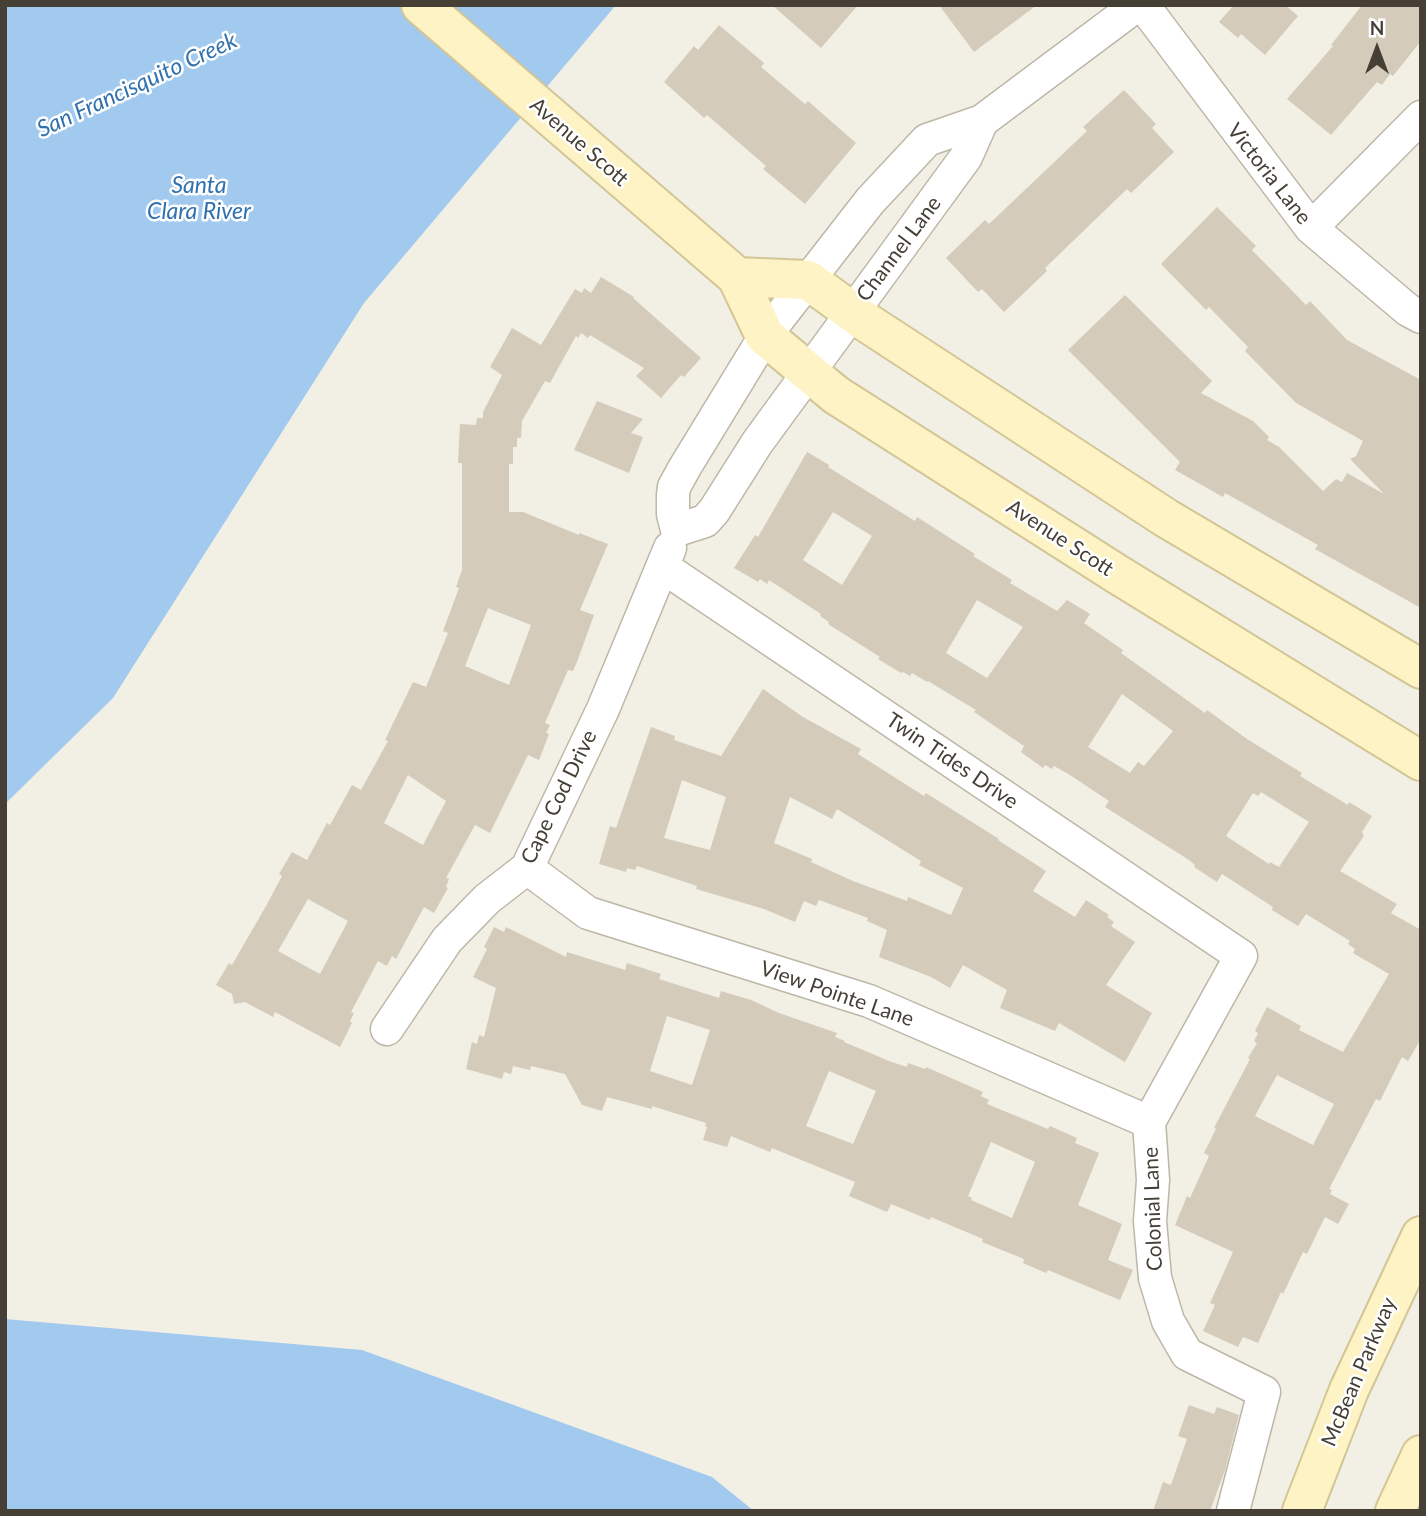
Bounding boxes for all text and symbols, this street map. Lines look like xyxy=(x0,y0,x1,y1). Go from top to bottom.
north arrow xyxy=(1342,14,1412,84)
text: N xyxy=(1370,16,1384,39)
water label: San Francisquito Creek xyxy=(33,27,241,143)
street label: Avenue Scott xyxy=(525,92,633,192)
street label: Victoria Lane xyxy=(1222,118,1316,230)
water label: Santa Clara River xyxy=(147,172,251,226)
street label: Channel Lane xyxy=(851,191,947,307)
street label: Avenue Scott xyxy=(1002,494,1118,582)
street label: Twin Tides Drive xyxy=(881,708,1023,814)
street label: Cape Cod Drive xyxy=(516,726,602,868)
street label: View Pointe Lane xyxy=(757,956,917,1032)
street label: Colonial Lane xyxy=(1138,1147,1168,1271)
street label: McBean Parkway xyxy=(1316,1294,1402,1450)

